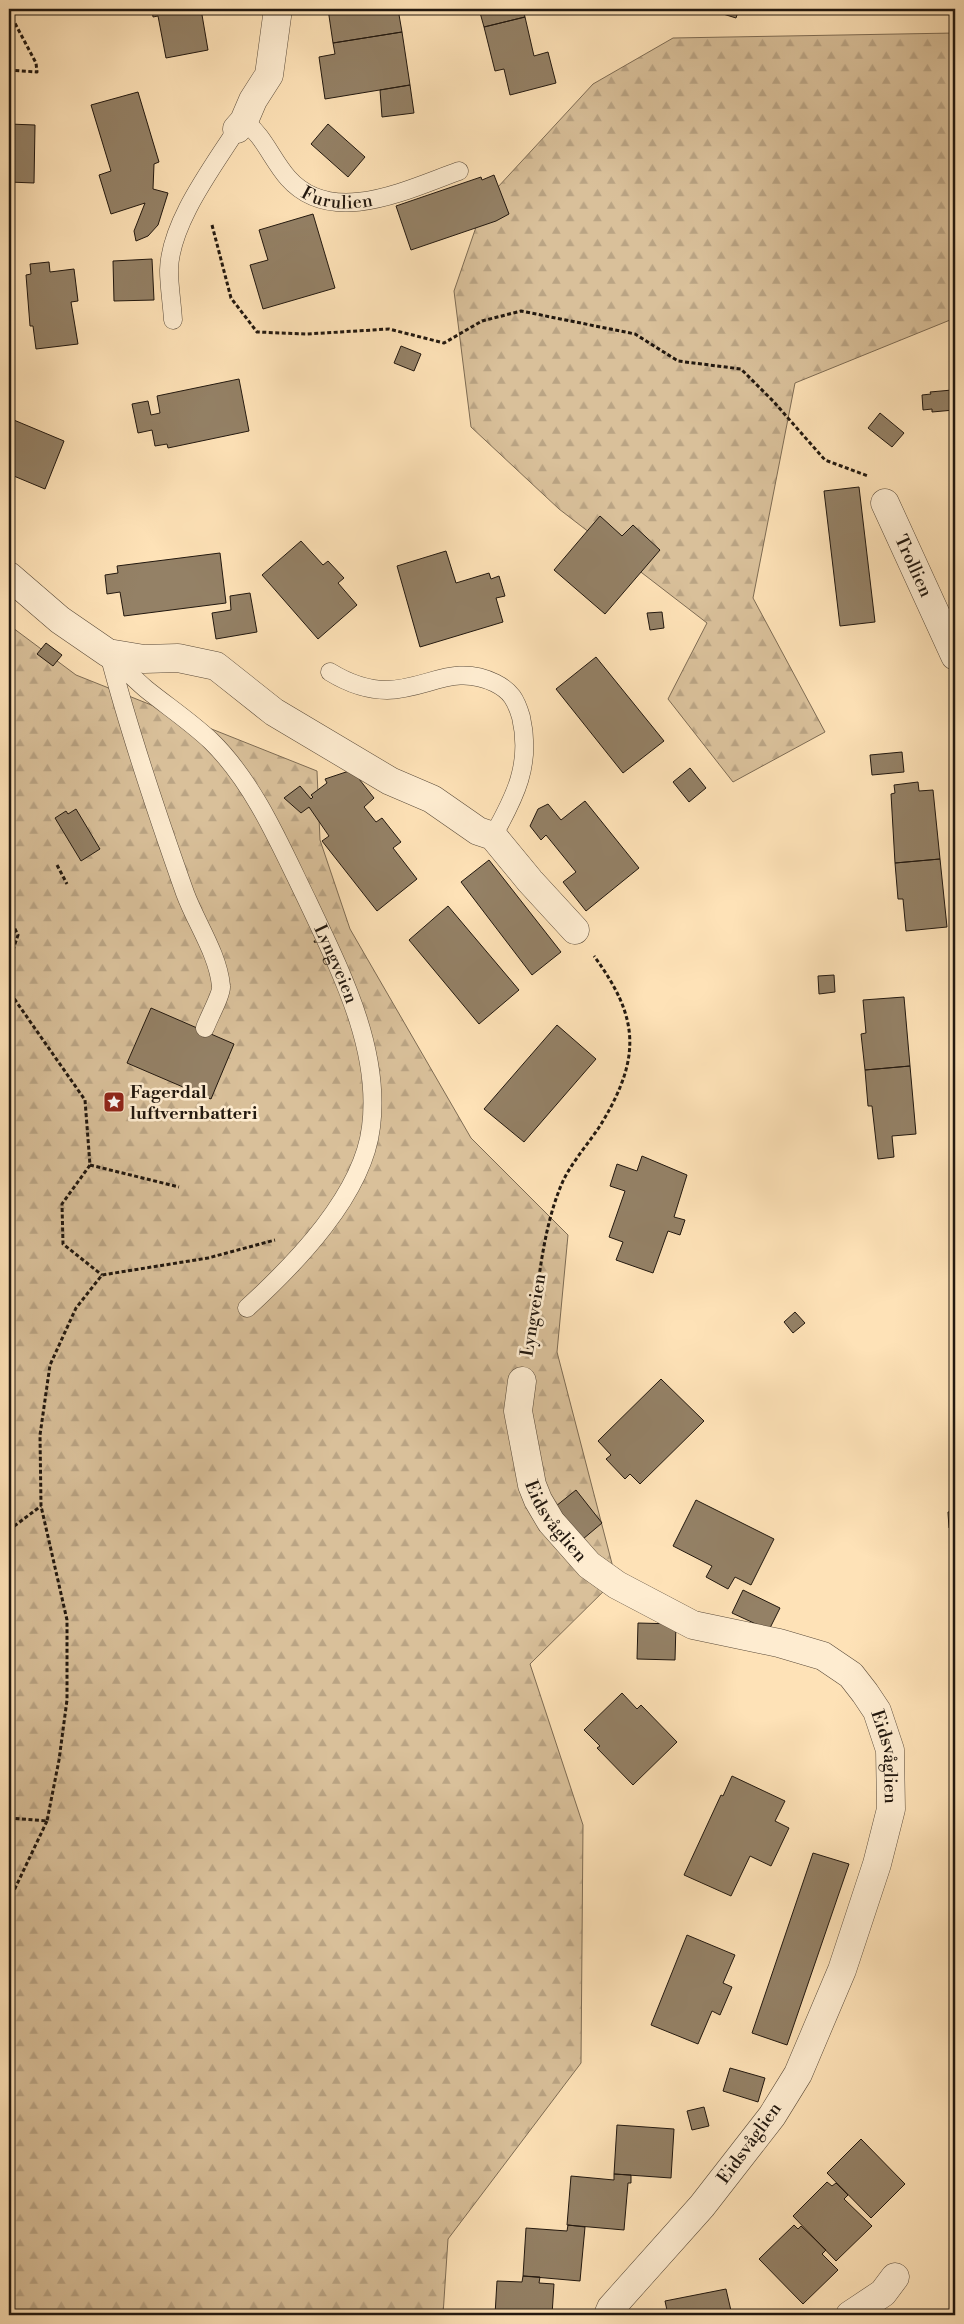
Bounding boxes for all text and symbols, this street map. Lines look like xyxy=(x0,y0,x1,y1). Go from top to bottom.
street label: Furulien xyxy=(297,182,374,215)
street label: Trollien xyxy=(889,531,938,601)
street label: Lyngveien xyxy=(308,921,363,1007)
place label: Fagerdal luftvernbatteri xyxy=(130,1081,258,1125)
place icon: Fagerdal luftvernbatteri xyxy=(102,1090,126,1114)
street label: Lyngveien xyxy=(516,1272,551,1358)
street label: Eidsvåglien xyxy=(519,1477,592,1567)
street label: Eidsvåglien xyxy=(865,1707,902,1804)
street label: Eidsvåglien xyxy=(712,2098,787,2189)

